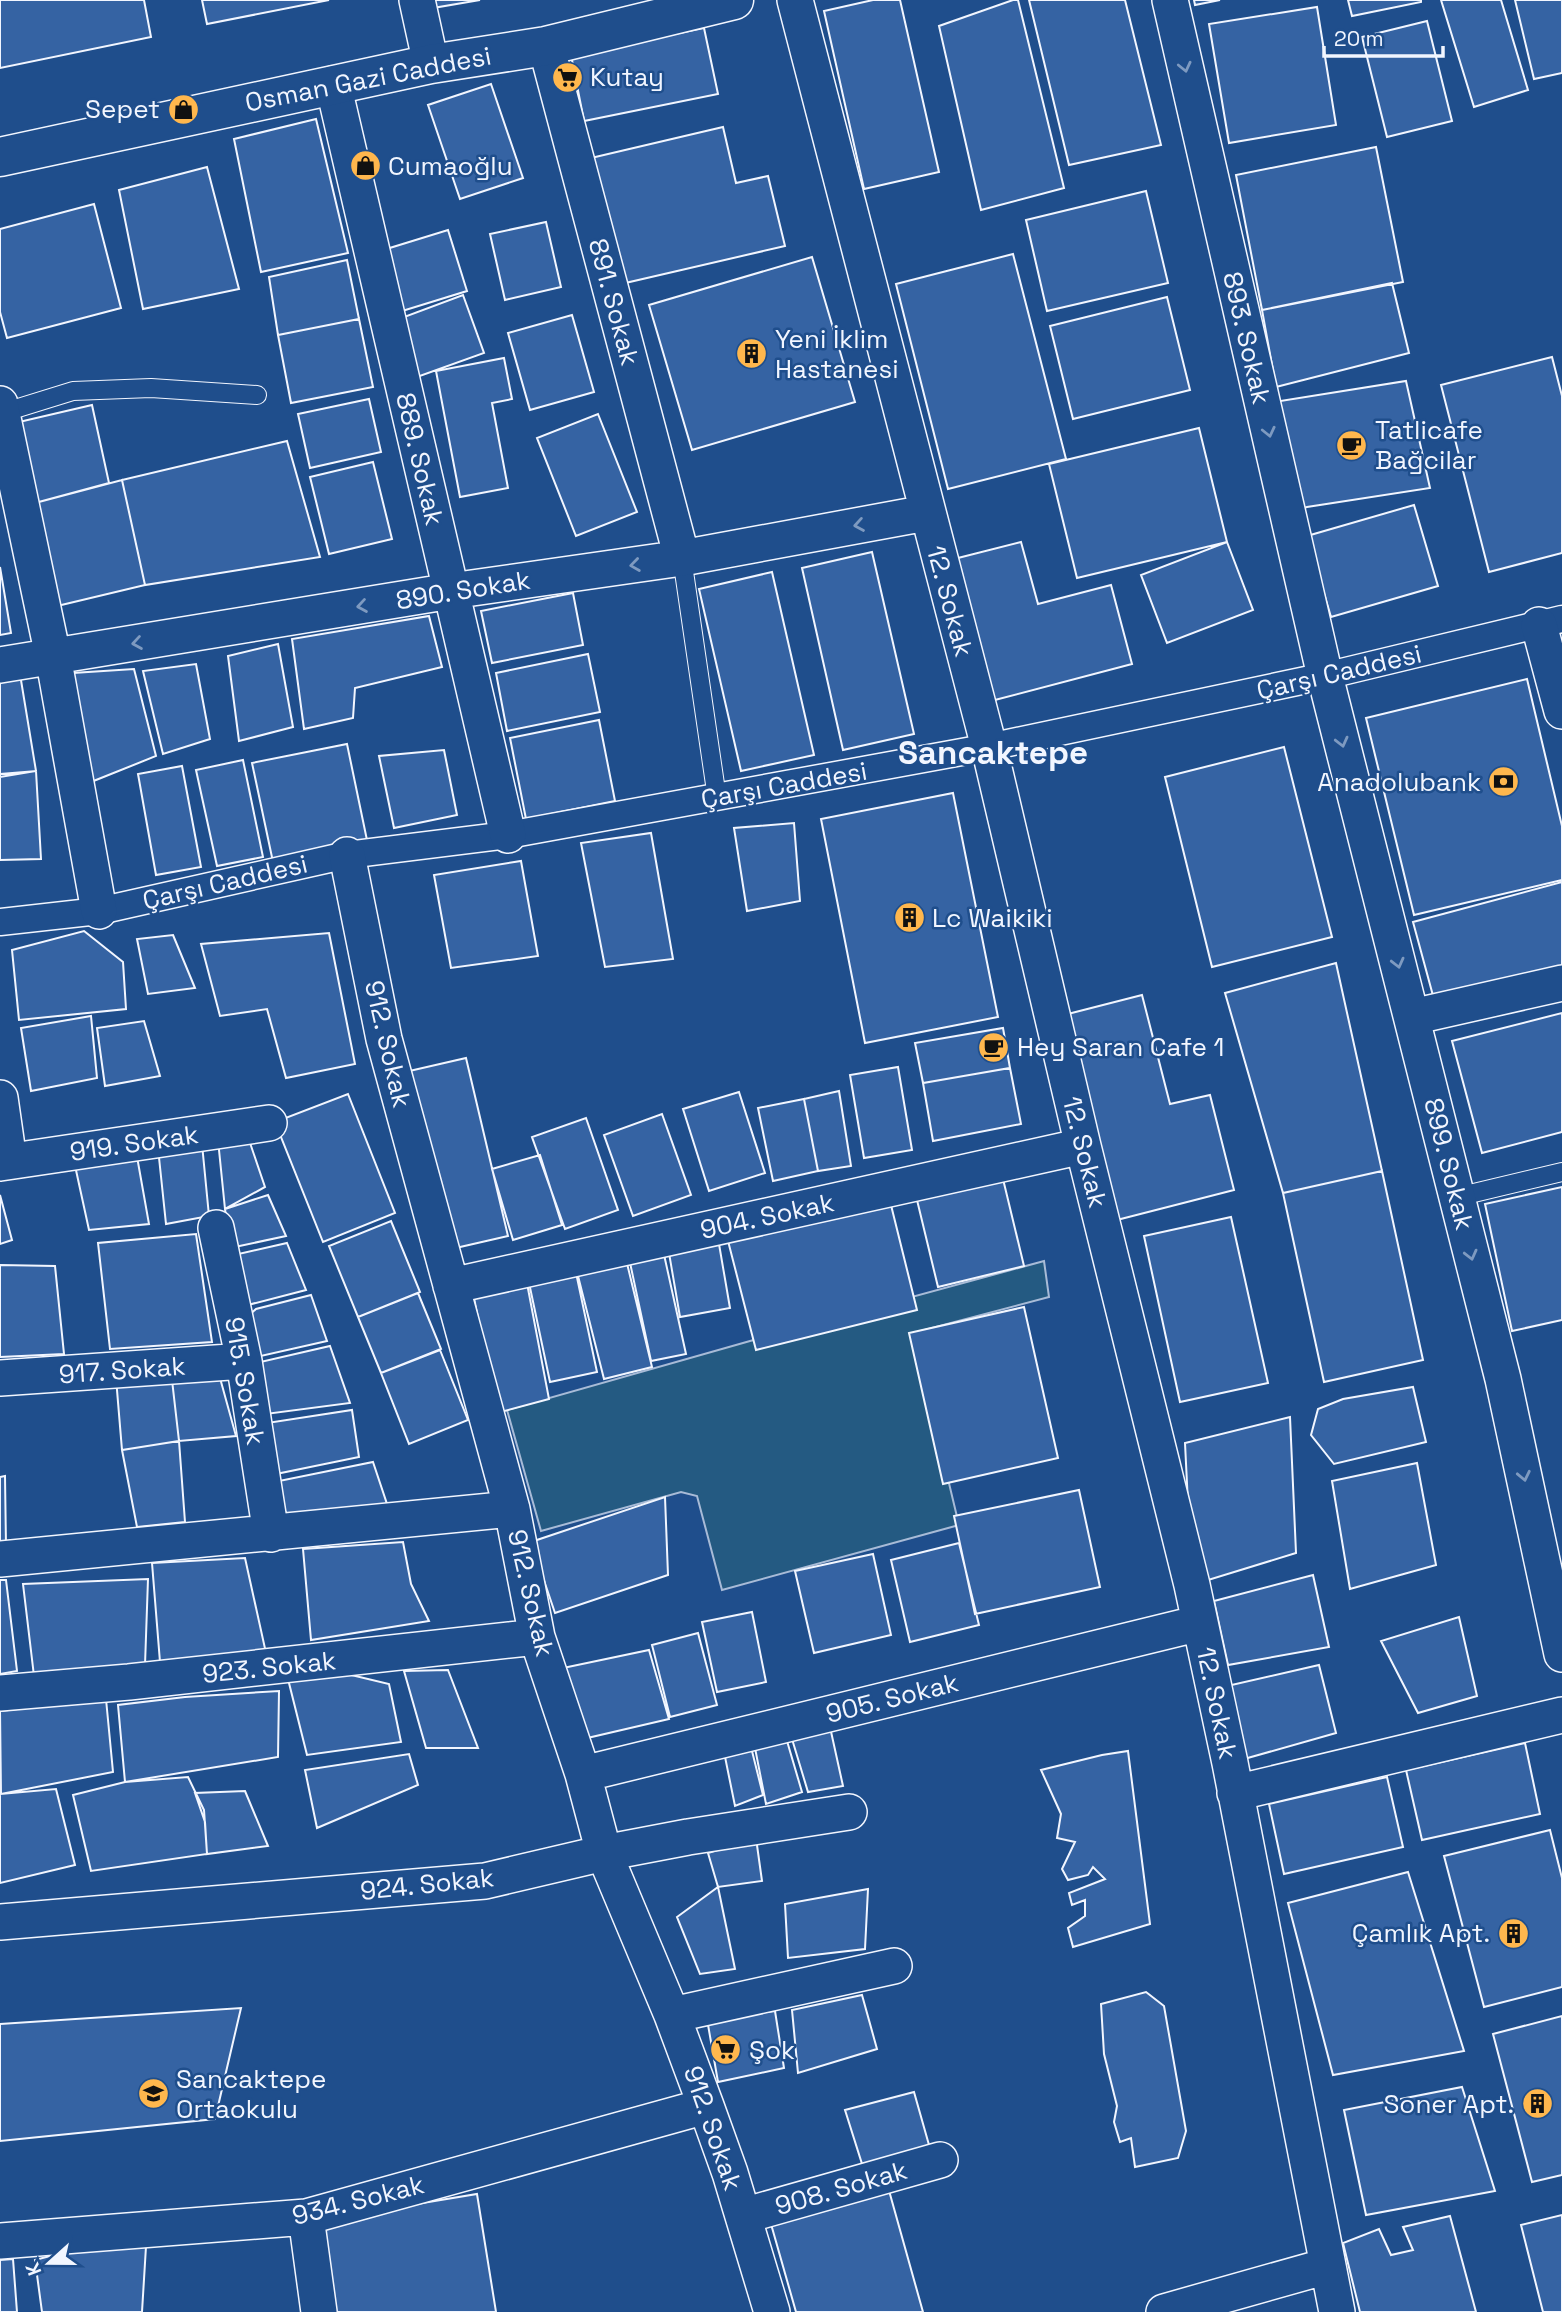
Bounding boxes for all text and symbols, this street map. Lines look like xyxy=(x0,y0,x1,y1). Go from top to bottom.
scale bar xyxy=(1324,14,1443,58)
text: 20 m xyxy=(1334,25,1384,52)
street label: Osman Gazi Caddesi xyxy=(242,38,494,120)
supermarket icon: Kutay xyxy=(550,60,584,94)
place label: Kutay xyxy=(590,60,664,94)
one-way arrow xyxy=(1177,60,1191,72)
place label: Sepet xyxy=(85,92,160,126)
shop icon: Sepet xyxy=(166,92,200,126)
shop icon: Cumaoğlu xyxy=(348,149,382,183)
place label: Cumaoğlu xyxy=(388,149,513,183)
street label: 891. Sokak xyxy=(581,235,647,369)
street label: 893. Sokak xyxy=(1215,268,1279,408)
place label: Yeni İklim Hastanesi xyxy=(775,322,899,386)
building icon: Yeni İklim Hastanesi xyxy=(735,337,769,371)
street label: 889. Sokak xyxy=(388,389,452,529)
place label: Tatlicafe Bağcilar xyxy=(1375,413,1483,477)
one-way arrow xyxy=(1261,425,1275,437)
cafe icon: Tatlicafe Bağcilar xyxy=(1335,428,1369,462)
one-way arrow xyxy=(853,517,865,532)
street label: 12. Sokak xyxy=(919,542,981,660)
one-way arrow xyxy=(629,557,641,572)
street label: 890. Sokak xyxy=(393,563,533,617)
one-way arrow xyxy=(356,598,368,613)
one-way arrow xyxy=(131,635,143,650)
street label: Çarşı Caddesi xyxy=(1253,637,1425,707)
district label: Sancaktepe xyxy=(898,732,1088,774)
one-way arrow xyxy=(1334,736,1348,748)
street label: Çarşı Caddesi xyxy=(698,754,870,816)
place label: Anadolubank xyxy=(1317,765,1481,799)
bank icon: Anadolubank xyxy=(1487,765,1521,799)
street label: Çarşı Caddesi xyxy=(139,847,311,917)
building icon: Lc Waikiki xyxy=(892,901,926,935)
place label: Lc Waikiki xyxy=(932,901,1053,935)
one-way arrow xyxy=(1390,957,1404,969)
street label: 912. Sokak xyxy=(357,977,419,1111)
cafe icon: Hey Saran Cafe 1 xyxy=(977,1030,1011,1064)
place label: Hey Saran Cafe 1 xyxy=(1017,1030,1224,1064)
street label: 12. Sokak xyxy=(1055,1093,1115,1211)
street label: 899. Sokak xyxy=(1416,1094,1482,1234)
street label: 919. Sokak xyxy=(68,1117,200,1169)
street label: 904. Sokak xyxy=(697,1185,837,1247)
one-way arrow xyxy=(1463,1249,1477,1261)
street label: 915. Sokak xyxy=(217,1314,273,1448)
street label: 917. Sokak xyxy=(58,1349,186,1391)
one-way arrow xyxy=(1515,1470,1530,1482)
street label: 912. Sokak xyxy=(500,1526,562,1660)
street label: 923. Sokak xyxy=(200,1643,338,1691)
street label: 12. Sokak xyxy=(1189,1644,1245,1762)
street label: 905. Sokak xyxy=(822,1665,962,1731)
street label: 924. Sokak xyxy=(359,1860,495,1908)
place label: Çamlık Apt. xyxy=(1352,1916,1490,1950)
building icon: Çamlık Apt. xyxy=(1496,1916,1530,1950)
supermarket icon: Şok xyxy=(709,2033,743,2067)
place label: Şok xyxy=(749,2033,795,2067)
street label: 912. Sokak xyxy=(676,2061,750,2195)
place label: Sancaktepe Ortaokulu xyxy=(176,2062,326,2126)
school or university icon: Sancaktepe Ortaokulu xyxy=(136,2077,170,2111)
place label: Soner Apt. xyxy=(1383,2087,1514,2121)
building icon: Soner Apt. xyxy=(1520,2087,1554,2121)
street label: 908. Sokak xyxy=(771,2153,911,2223)
street label: 934. Sokak xyxy=(288,2167,428,2233)
north arrow xyxy=(14,2228,84,2298)
text: K xyxy=(20,2259,47,2279)

